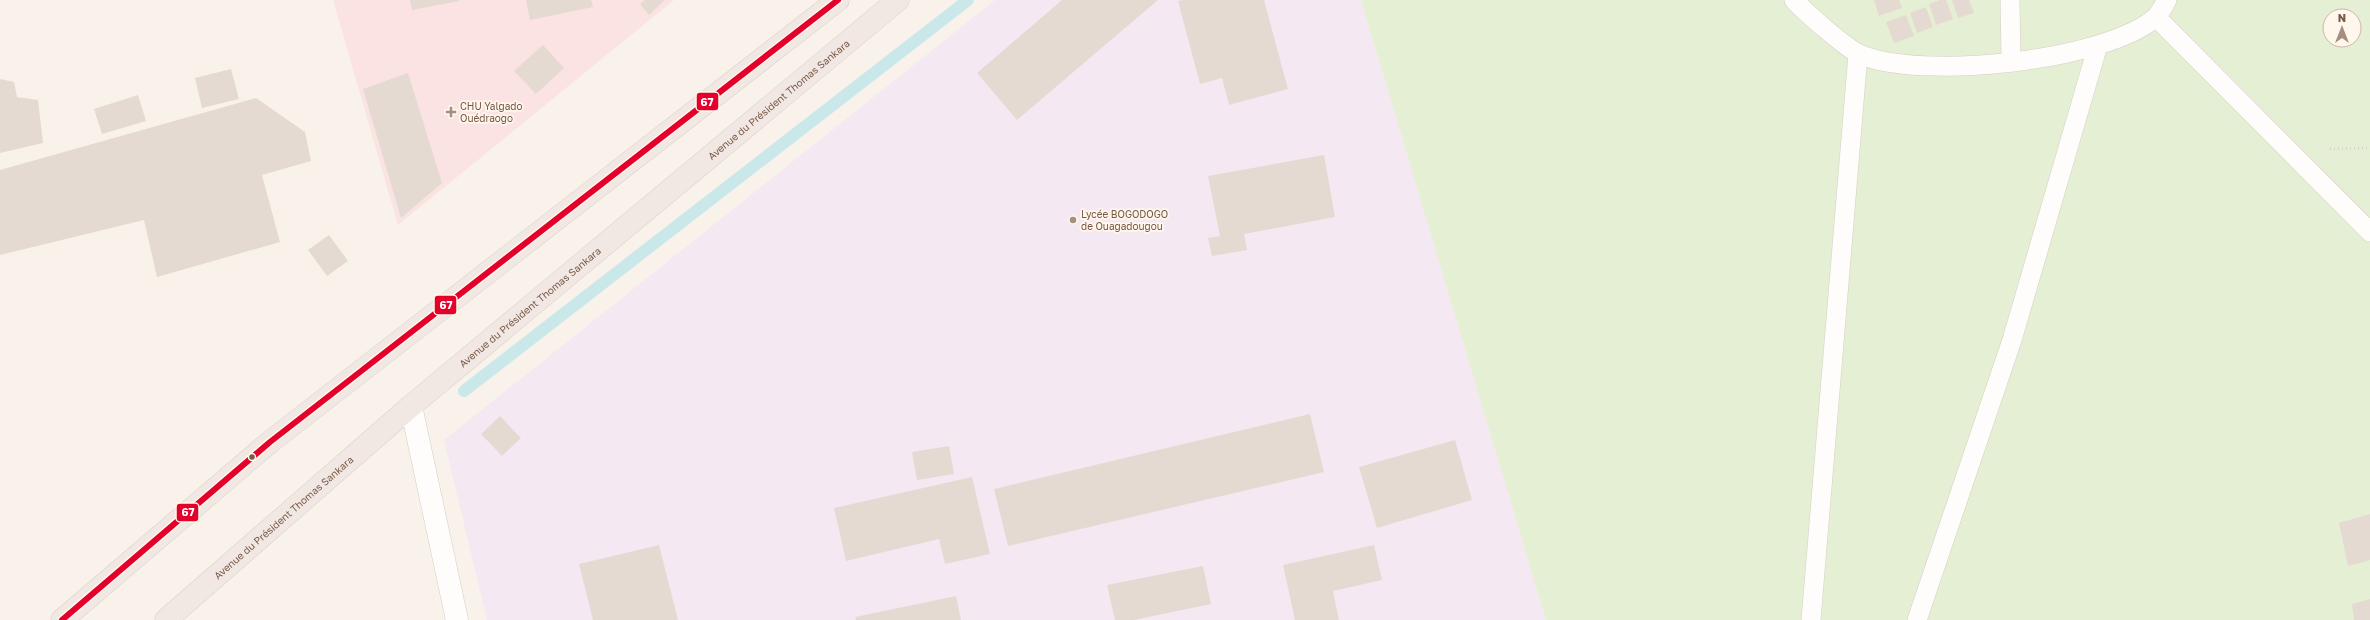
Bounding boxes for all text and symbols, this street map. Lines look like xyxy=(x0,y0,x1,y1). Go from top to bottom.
north arrow xyxy=(2322,8,2362,48)
text: N xyxy=(2338,11,2346,24)
street label: Avenue du Président Thomas Sankara xyxy=(705,37,852,162)
line badge: 67 xyxy=(696,92,719,111)
text: 67 xyxy=(701,95,713,108)
place label: CHU Yalgado Ouédraogo xyxy=(460,100,523,124)
marker: CHU Yalgado Ouédraogo xyxy=(445,106,457,118)
place label: Lycée BOGODOGO de Ouagadougou xyxy=(1081,208,1168,232)
marker: Lycée BOGODOGO de Ouagadougou xyxy=(1068,215,1078,225)
street label: Avenue du Président Thomas Sankara xyxy=(457,244,603,369)
line badge: 67 xyxy=(434,295,457,315)
text: 67 xyxy=(440,298,452,311)
unlabelled marker xyxy=(247,452,257,462)
street label: Avenue du Président Thomas Sankara xyxy=(211,453,356,581)
line badge: 67 xyxy=(176,503,199,522)
text: 67 xyxy=(182,505,194,518)

